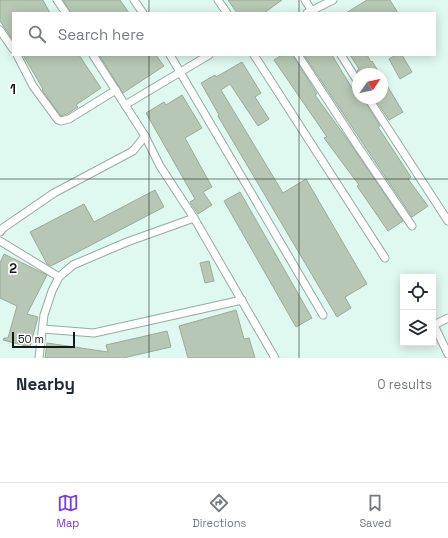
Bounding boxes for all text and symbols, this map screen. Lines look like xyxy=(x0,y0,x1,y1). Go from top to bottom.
search box xyxy=(12,12,436,56)
icon: search xyxy=(26,23,48,45)
text: Search here xyxy=(58,25,144,44)
north arrow xyxy=(352,68,388,104)
text: 1 xyxy=(10,81,16,98)
text: 2 xyxy=(9,260,17,277)
map controls xyxy=(400,274,436,346)
button: locate xyxy=(400,274,436,310)
button: layers xyxy=(400,310,436,346)
scale bar xyxy=(12,330,75,349)
text: 50 m xyxy=(18,332,44,346)
text: Nearby xyxy=(16,373,75,395)
text: 0 results xyxy=(377,376,432,393)
tab: Map xyxy=(57,492,79,530)
tab: Directions xyxy=(192,492,246,530)
tab: Saved xyxy=(359,492,391,530)

